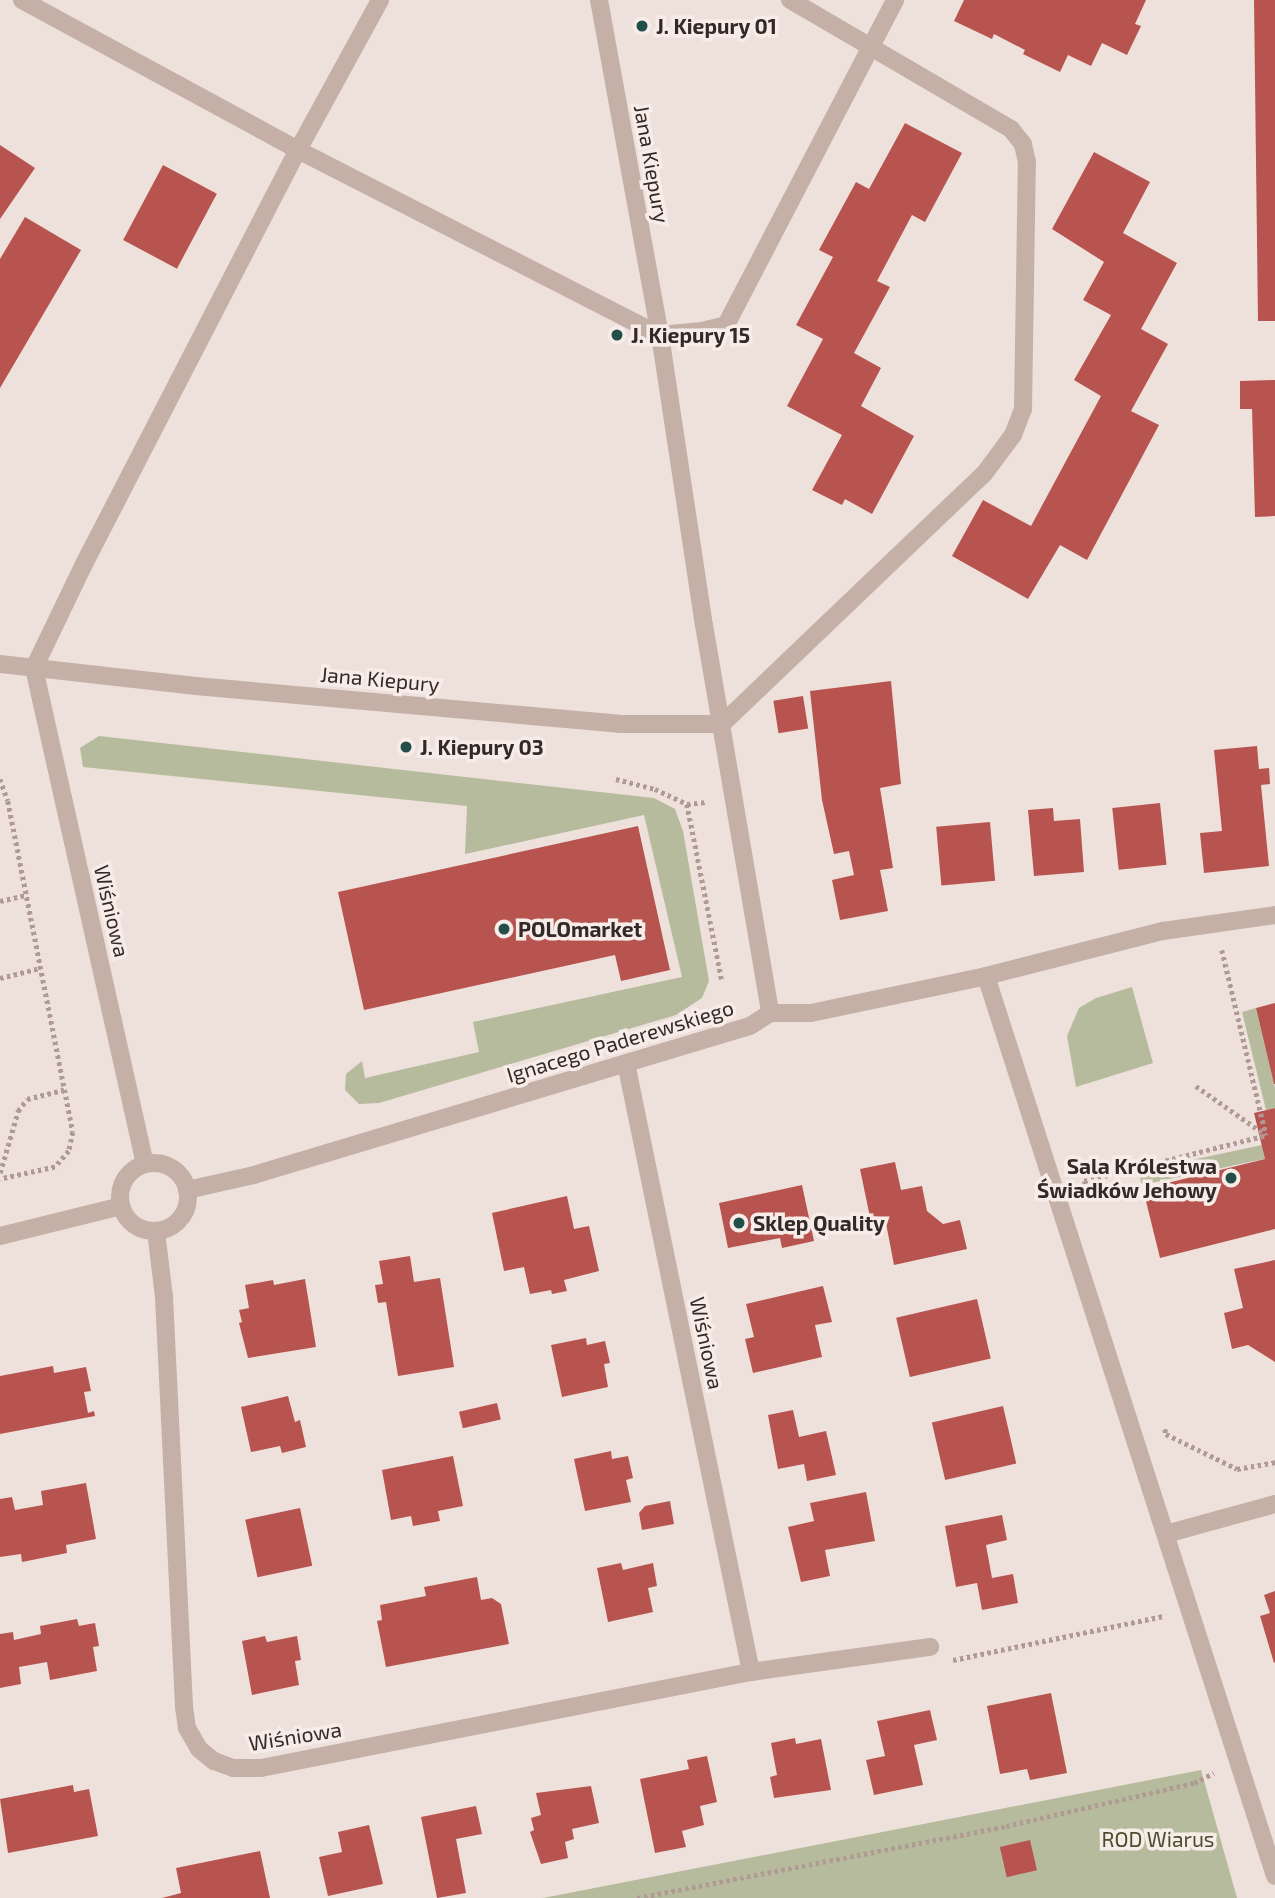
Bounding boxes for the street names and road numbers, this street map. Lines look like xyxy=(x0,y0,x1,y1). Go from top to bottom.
street label: Jana Kiepury xyxy=(629,103,675,225)
street label: Jana Kiepury xyxy=(319,661,441,697)
street label: Wiśniowa xyxy=(89,862,135,960)
street label: Ignacego Paderewskiego xyxy=(504,994,736,1088)
street label: Wiśniowa xyxy=(685,1294,729,1392)
street label: Wiśniowa xyxy=(247,1716,343,1756)

